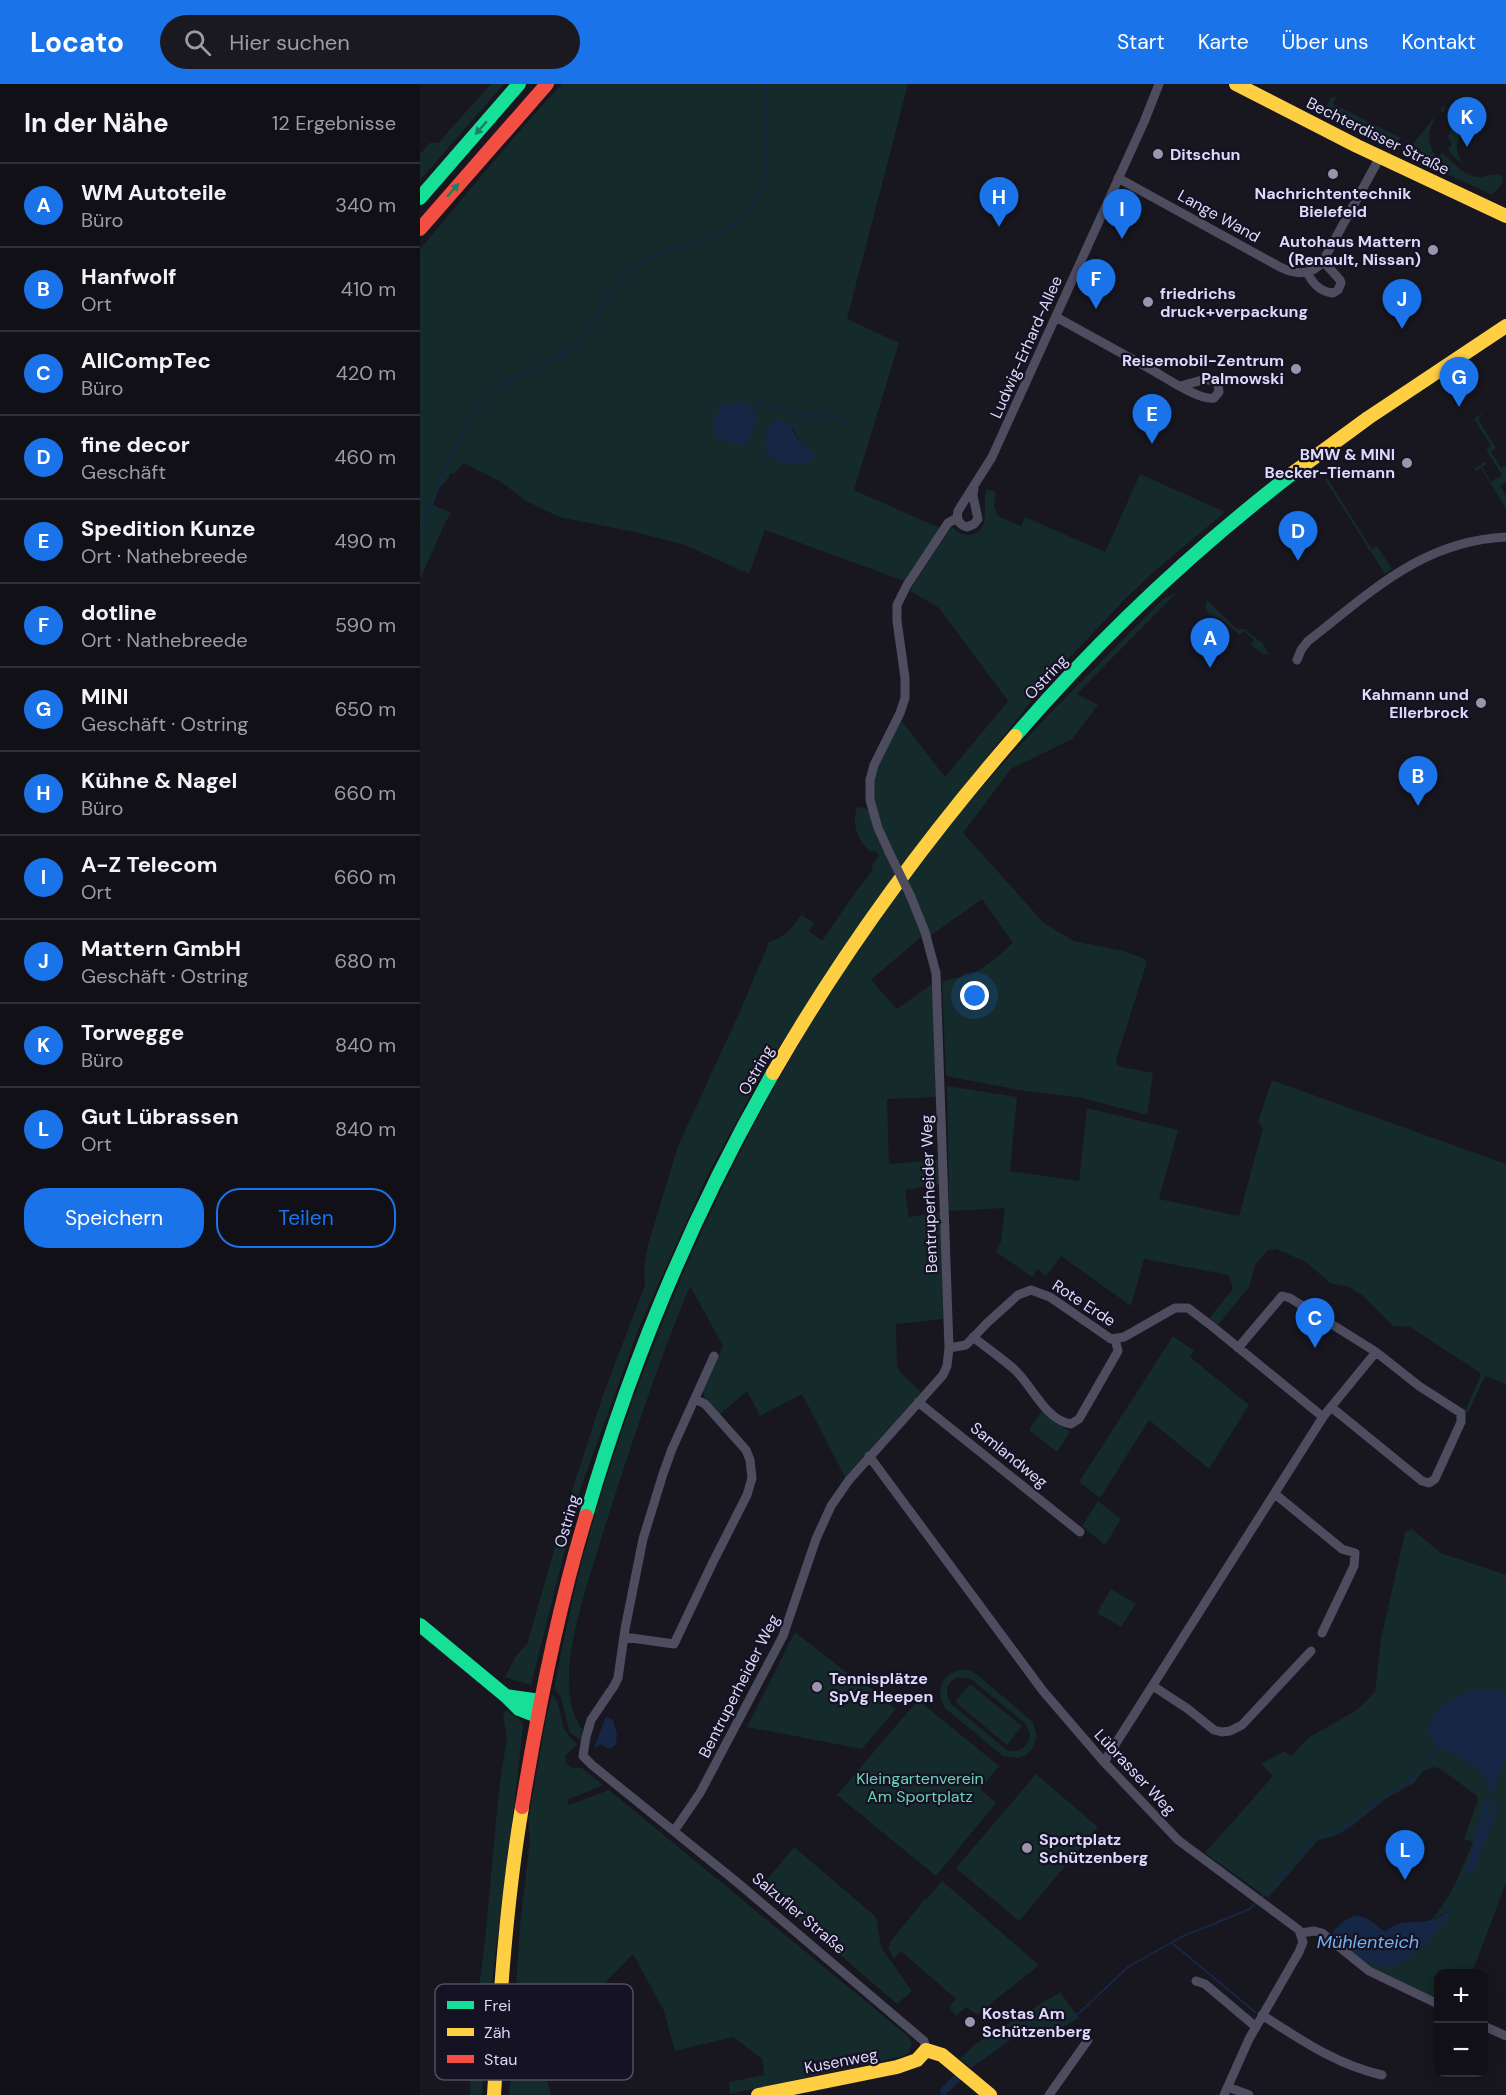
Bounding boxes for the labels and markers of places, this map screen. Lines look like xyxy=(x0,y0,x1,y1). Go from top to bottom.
pin: K xyxy=(1448,98,1486,147)
place label: Ditschun xyxy=(1170,144,1240,165)
marker: Ditschun xyxy=(1151,147,1165,161)
marker: Nachrichtentechnik Bielefeld xyxy=(1326,167,1340,181)
pin: H xyxy=(980,178,1018,227)
place label: Nachrichtentechnik Bielefeld xyxy=(1255,183,1412,222)
pin: I xyxy=(1102,190,1142,239)
place label: Autohaus Mattern (Renault, Nissan) xyxy=(1279,231,1421,270)
marker: Autohaus Mattern (Renault, Nissan) xyxy=(1426,243,1440,257)
pin: F xyxy=(1076,260,1116,309)
pin: J xyxy=(1382,280,1422,329)
place label: friedrichs druck+verpackung xyxy=(1160,283,1308,322)
marker: friedrichs druck+verpackung xyxy=(1141,295,1155,309)
place label: Reisemobil-Zentrum Palmowski xyxy=(1122,350,1284,389)
pin: G xyxy=(1440,358,1478,407)
marker: Reisemobil-Zentrum Palmowski xyxy=(1289,362,1303,376)
pin: E xyxy=(1132,394,1172,444)
place label: BMW & MINI Becker-Tiemann xyxy=(1265,444,1395,483)
marker: BMW & MINI Becker-Tiemann xyxy=(1400,456,1414,470)
pin: D xyxy=(1278,512,1318,561)
pin: A xyxy=(1190,618,1230,668)
place label: Kahmann und Ellerbrock xyxy=(1362,684,1470,723)
marker: Kahmann und Ellerbrock xyxy=(1474,696,1488,710)
pin: B xyxy=(1398,756,1438,806)
pin: C xyxy=(1296,1298,1334,1348)
place label: Tennisplätze SpVg Heepen xyxy=(829,1668,933,1707)
marker: Tennisplätze SpVg Heepen xyxy=(810,1680,824,1694)
place label: Sportplatz Schützenberg xyxy=(1039,1829,1148,1868)
pin: L xyxy=(1386,1830,1424,1880)
marker: Sportplatz Schützenberg xyxy=(1020,1841,1034,1855)
place label: Kostas Am Schützenberg xyxy=(982,2003,1091,2042)
marker: Kostas Am Schützenberg xyxy=(963,2015,977,2029)

